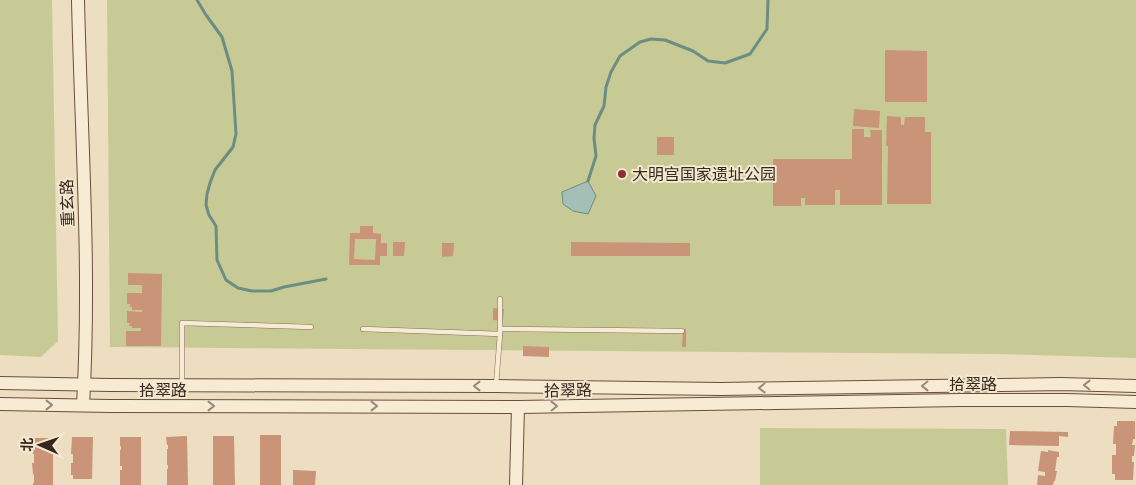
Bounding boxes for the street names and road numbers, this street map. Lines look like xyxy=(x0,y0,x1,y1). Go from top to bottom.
street label: 重玄路 xyxy=(55,179,79,227)
street label: 拾翠路 xyxy=(949,373,997,395)
street label: 拾翠路 xyxy=(139,379,187,401)
street label: 拾翠路 xyxy=(544,379,592,401)

